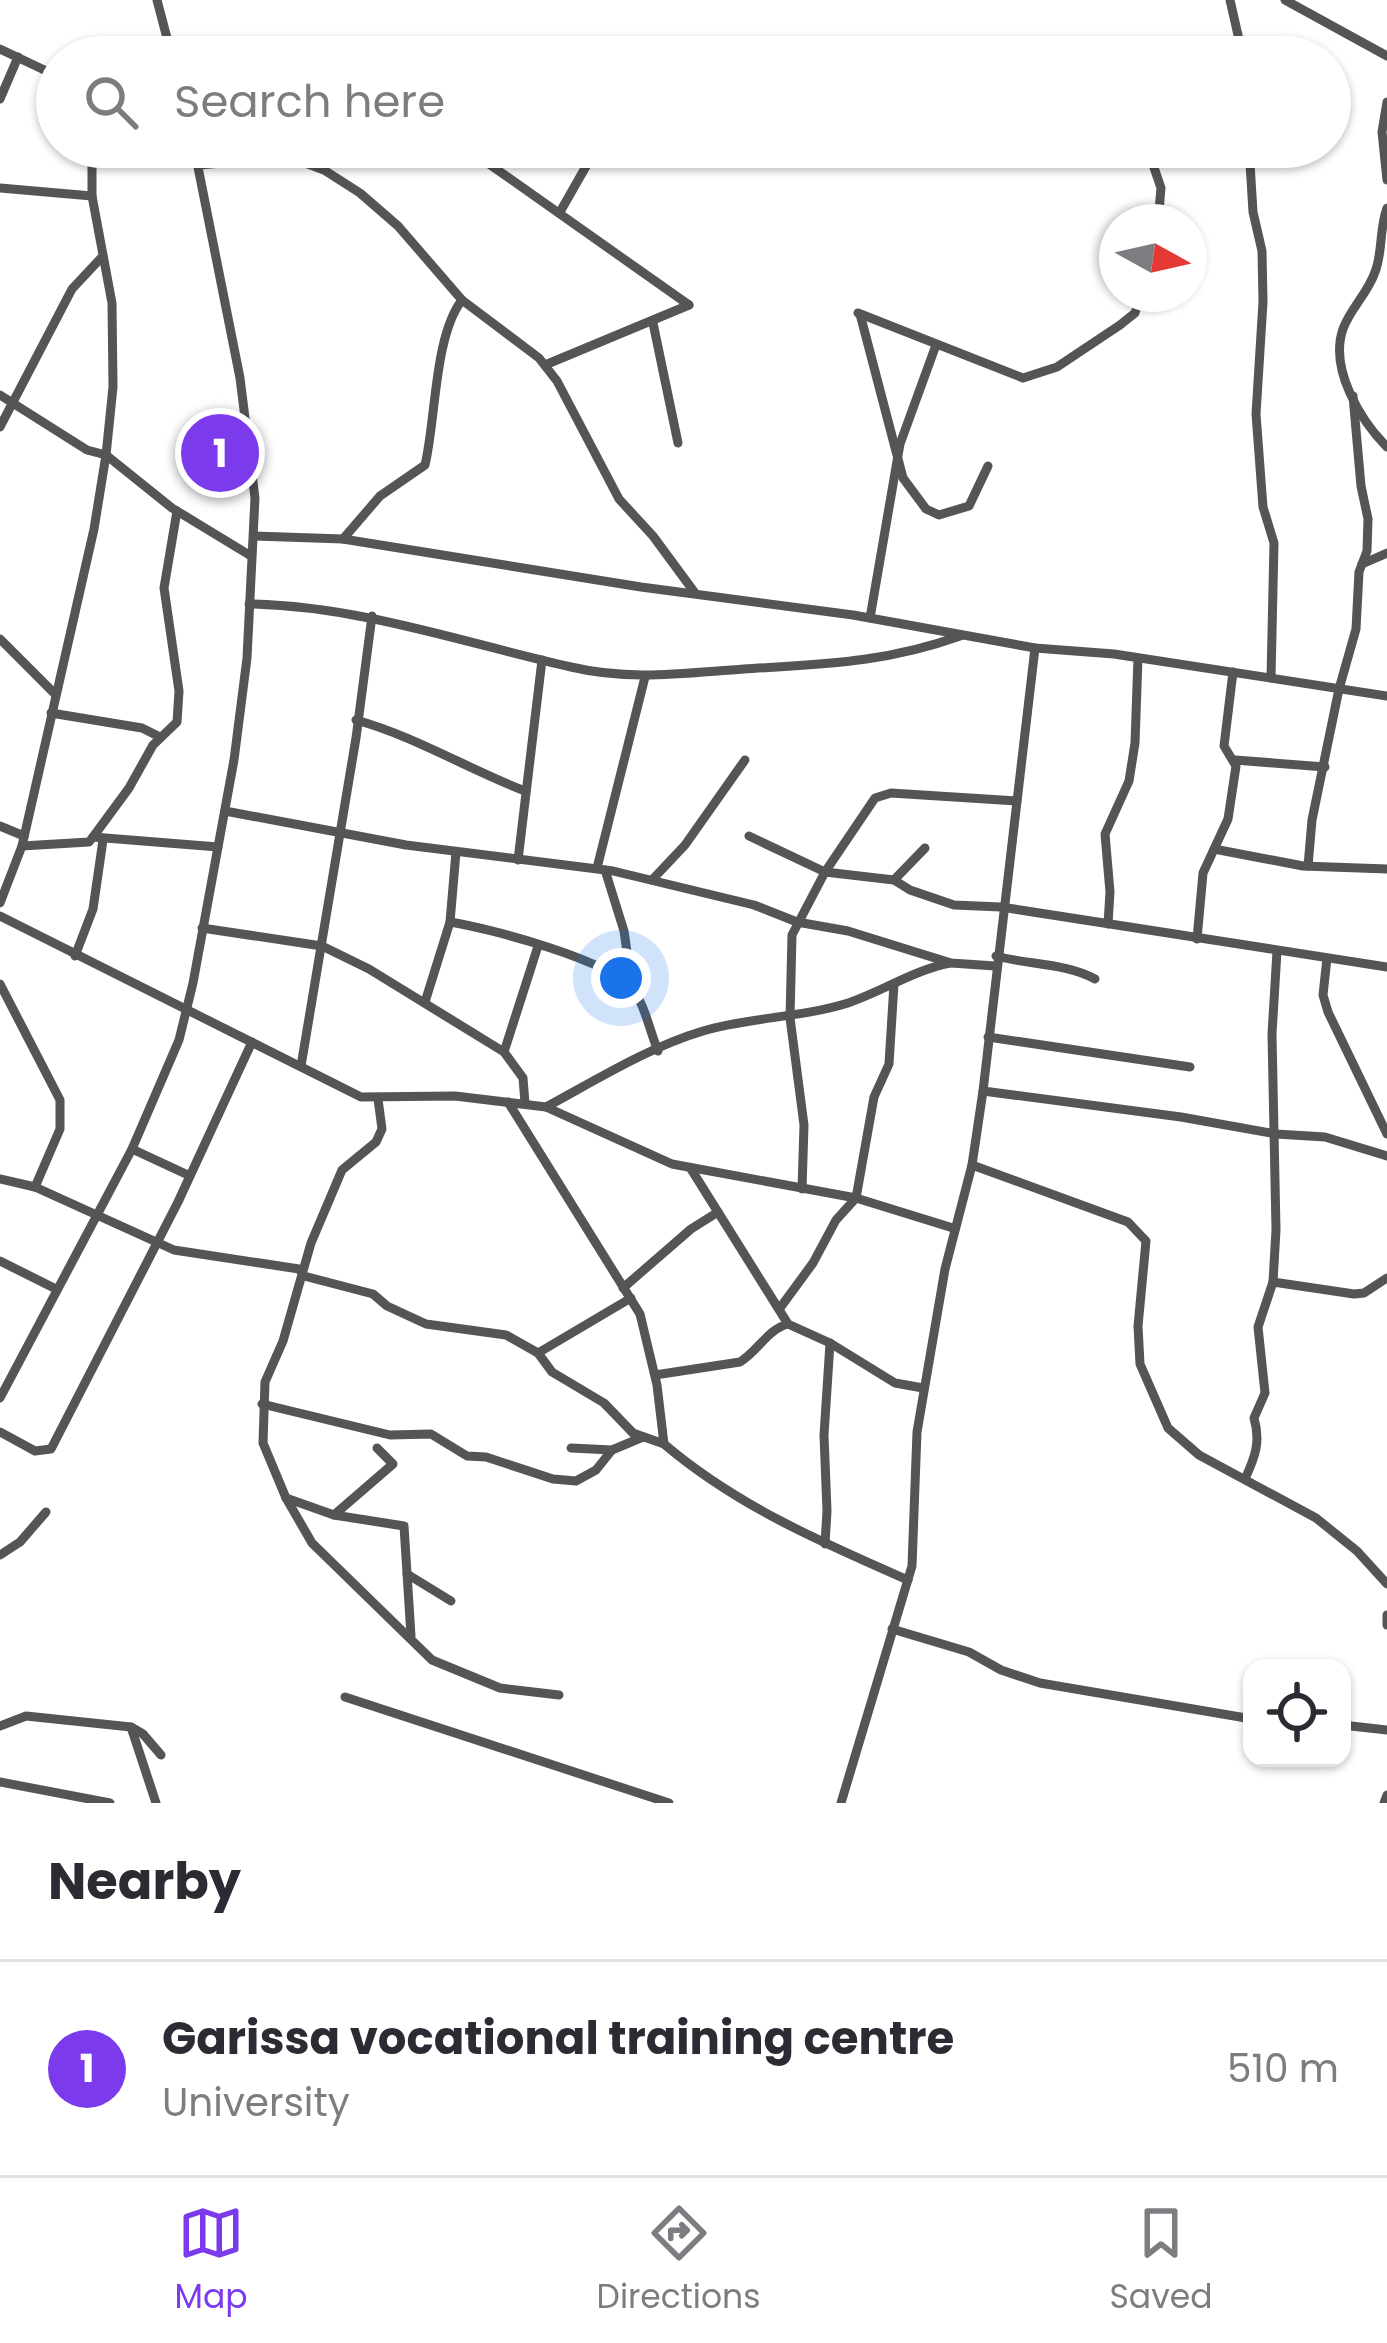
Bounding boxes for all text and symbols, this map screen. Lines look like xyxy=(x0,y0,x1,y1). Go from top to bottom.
search box xyxy=(36,36,1351,168)
icon: search xyxy=(78,69,144,135)
text: Search here xyxy=(174,70,445,133)
north arrow xyxy=(1099,204,1207,312)
pin: 1 xyxy=(181,408,259,498)
your location xyxy=(591,948,651,1008)
map controls xyxy=(1243,1659,1351,1767)
button: locate xyxy=(1243,1659,1351,1767)
text: Nearby xyxy=(48,1845,241,1917)
text: Garissa vocational training centre xyxy=(162,2007,954,2070)
text: 1 xyxy=(80,2041,94,2096)
text: 510 m xyxy=(1227,2041,1339,2096)
text: University xyxy=(162,2075,350,2130)
tab: Map xyxy=(175,2200,248,2322)
tab: Directions xyxy=(597,2200,760,2322)
tab: Saved xyxy=(1110,2200,1212,2322)

